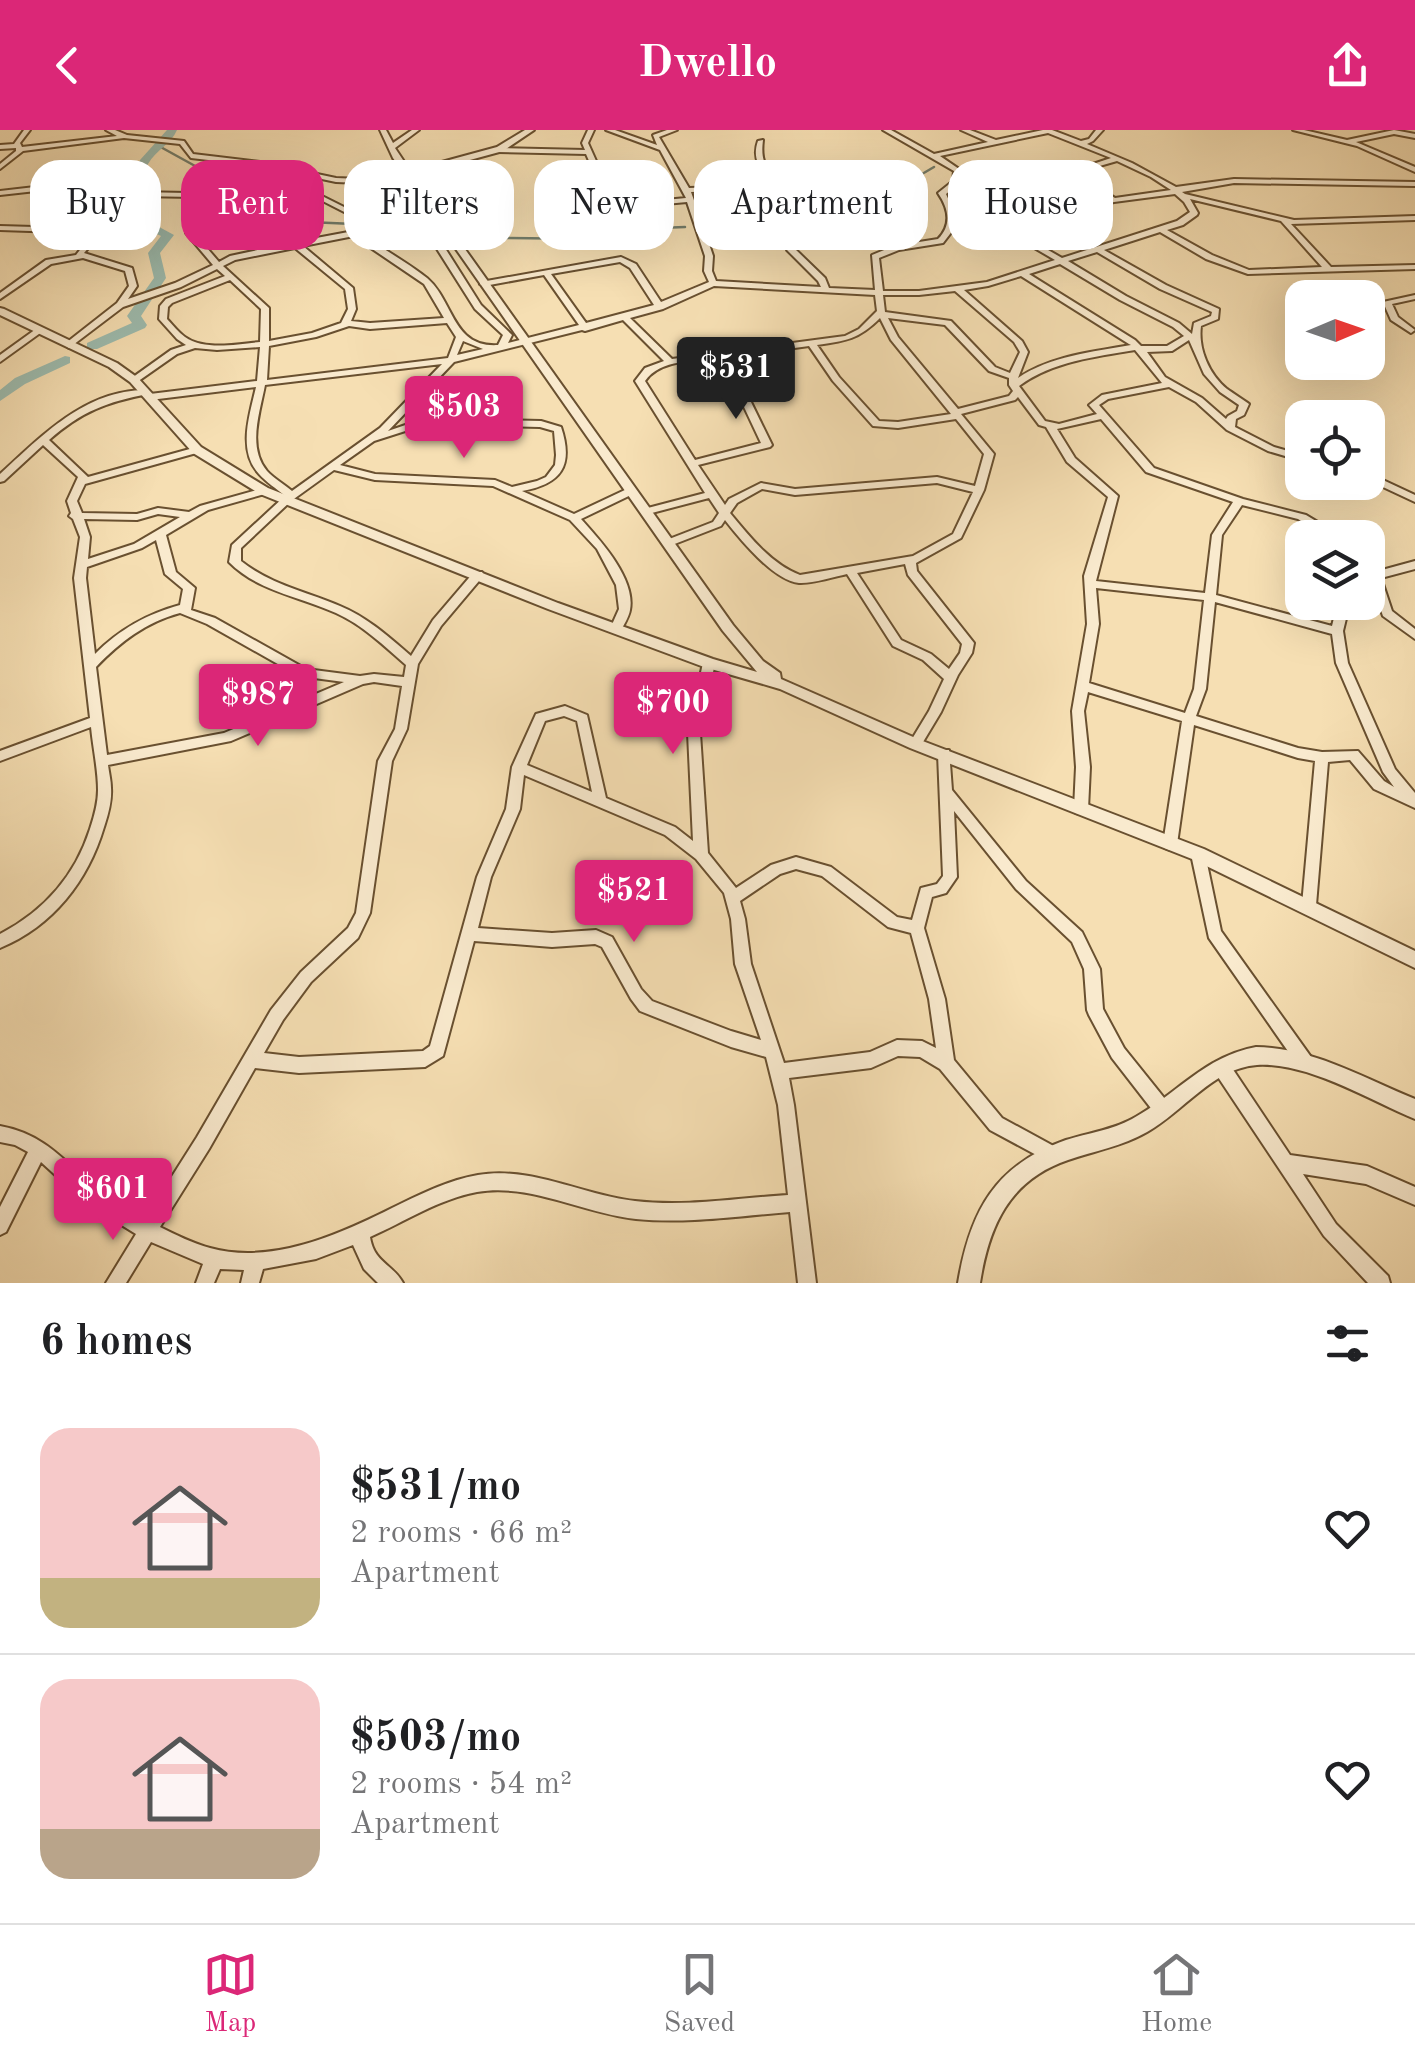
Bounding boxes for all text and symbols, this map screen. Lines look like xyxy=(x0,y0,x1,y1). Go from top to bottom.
icon: back xyxy=(40,38,95,93)
icon: share xyxy=(1320,38,1375,93)
text: Dwello xyxy=(638,42,777,87)
chip: Buy xyxy=(30,160,161,250)
chip: Rent xyxy=(181,160,324,250)
chip: Filters xyxy=(344,160,514,250)
chip: New xyxy=(534,160,674,250)
chip: Apartment xyxy=(694,160,928,250)
chip: House xyxy=(948,160,1113,250)
north arrow xyxy=(1285,280,1385,380)
map controls xyxy=(1285,280,1385,620)
pin: $531 xyxy=(677,337,795,422)
text: $531 xyxy=(699,353,773,385)
pin: $503 xyxy=(405,376,523,461)
text: $503 xyxy=(427,392,501,424)
button: locate xyxy=(1285,400,1385,500)
button: layers xyxy=(1285,520,1385,620)
pin: $987 xyxy=(199,664,317,749)
pin: $700 xyxy=(614,672,732,757)
text: $987 xyxy=(221,680,295,712)
text: $700 xyxy=(636,688,710,720)
pin: $521 xyxy=(575,860,693,945)
text: $521 xyxy=(597,876,671,908)
pin: $601 xyxy=(54,1158,172,1243)
text: $601 xyxy=(76,1174,150,1206)
icon: filters xyxy=(1320,1316,1375,1371)
text: 6 homes xyxy=(40,1322,192,1364)
text: $531/mo xyxy=(350,1467,521,1509)
icon: home xyxy=(120,1468,240,1588)
icon: heart xyxy=(1320,1501,1375,1556)
text: 2 rooms · 66 m² xyxy=(350,1518,572,1550)
text: Apartment xyxy=(350,1558,500,1590)
text: $503/mo xyxy=(350,1718,521,1760)
icon: home xyxy=(120,1719,240,1839)
icon: heart xyxy=(1320,1752,1375,1807)
text: 2 rooms · 54 m² xyxy=(350,1769,572,1801)
text: Apartment xyxy=(350,1809,500,1841)
tab: Map xyxy=(203,1947,258,2042)
tab: Saved xyxy=(664,1947,735,2042)
tab: Home xyxy=(1141,1947,1212,2042)

